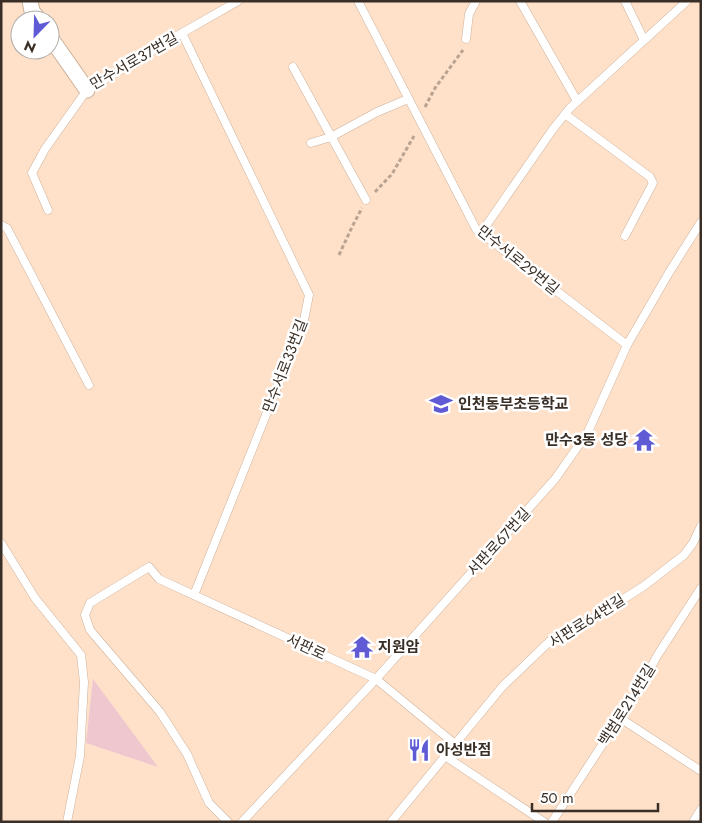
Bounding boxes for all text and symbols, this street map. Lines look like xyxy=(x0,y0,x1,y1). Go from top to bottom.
north arrow xyxy=(10,10,60,60)
street label: 만수서로37번길 xyxy=(86,27,182,95)
text: N xyxy=(21,36,39,58)
street label: 만수서로29번길 xyxy=(472,220,564,300)
street label: 만수서로33번길 xyxy=(257,316,313,416)
school or university icon: 인천동부초등학교 xyxy=(428,391,454,417)
place label: 인천동부초등학교 xyxy=(458,393,569,415)
temple icon: 만수3동 성당 xyxy=(631,427,657,453)
place label: 만수3동 성당 xyxy=(545,429,628,451)
street label: 서판로67번길 xyxy=(462,503,536,581)
street label: 서판로64번길 xyxy=(545,589,629,653)
street label: 서판로 xyxy=(283,628,329,666)
temple icon: 지원암 xyxy=(349,634,375,660)
place label: 지원암 xyxy=(378,636,420,658)
street label: 백범로214번길 xyxy=(593,660,661,750)
restaurant icon: 아성반점 xyxy=(406,737,432,763)
place label: 아성반점 xyxy=(436,739,491,761)
scale bar xyxy=(532,780,658,812)
text: 50 m xyxy=(540,787,574,809)

